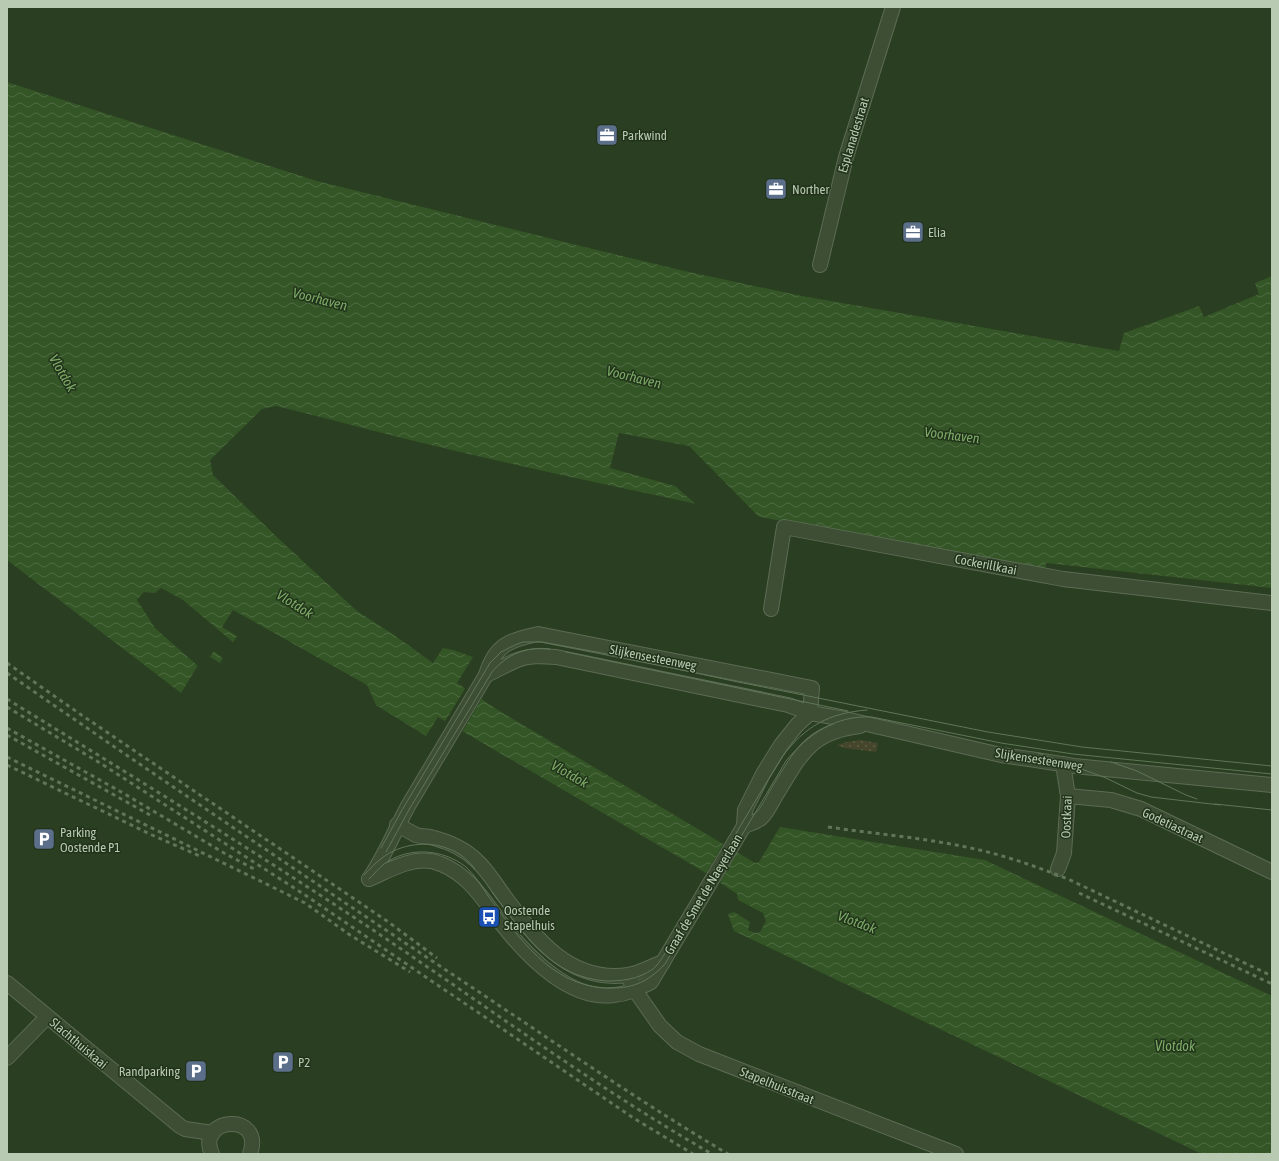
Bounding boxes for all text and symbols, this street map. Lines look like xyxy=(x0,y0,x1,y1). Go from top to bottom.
street label: Esplanadestraat xyxy=(835,95,872,175)
office icon: Parkwind xyxy=(594,122,620,148)
place label: Parkwind xyxy=(622,128,667,143)
office icon: Norther xyxy=(763,176,789,202)
place label: Norther xyxy=(792,182,829,197)
office icon: Elia xyxy=(900,219,926,245)
place label: Elia xyxy=(928,225,946,240)
water label: Voorhaven xyxy=(291,284,349,314)
water label: Vlotdok xyxy=(46,352,80,395)
water label: Voorhaven xyxy=(605,362,663,392)
water label: Voorhaven xyxy=(923,424,981,446)
street label: Cockerillkaai xyxy=(954,551,1018,578)
water label: Vlotdok xyxy=(274,587,317,622)
street label: Slijkensesteenweg xyxy=(608,642,698,673)
street label: Slijkensesteenweg xyxy=(994,745,1084,774)
water label: Vlotdok xyxy=(549,757,592,791)
street label: Oostkaai xyxy=(1058,795,1075,839)
street label: Godetiastraat xyxy=(1140,805,1206,846)
place label: Parking Oostende P1 xyxy=(60,825,120,855)
parking icon: Parking Oostende P1 xyxy=(31,826,57,852)
street label: Graaf de Smet de Naeyerlaan xyxy=(661,831,745,957)
place label: Oostende Stapelhuis xyxy=(504,903,555,933)
bus stop icon: Oostende Stapelhuis xyxy=(476,904,502,930)
water label: Vlotdok xyxy=(835,907,879,937)
street label: Slachthuiskaai xyxy=(47,1015,111,1072)
water label: Vlotdok xyxy=(1155,1038,1196,1054)
parking icon: P2 xyxy=(270,1049,296,1075)
place label: P2 xyxy=(298,1055,310,1070)
parking icon: Randparking xyxy=(183,1058,209,1084)
place label: Randparking xyxy=(119,1064,180,1079)
street label: Stapelhuisstraat xyxy=(738,1064,816,1107)

